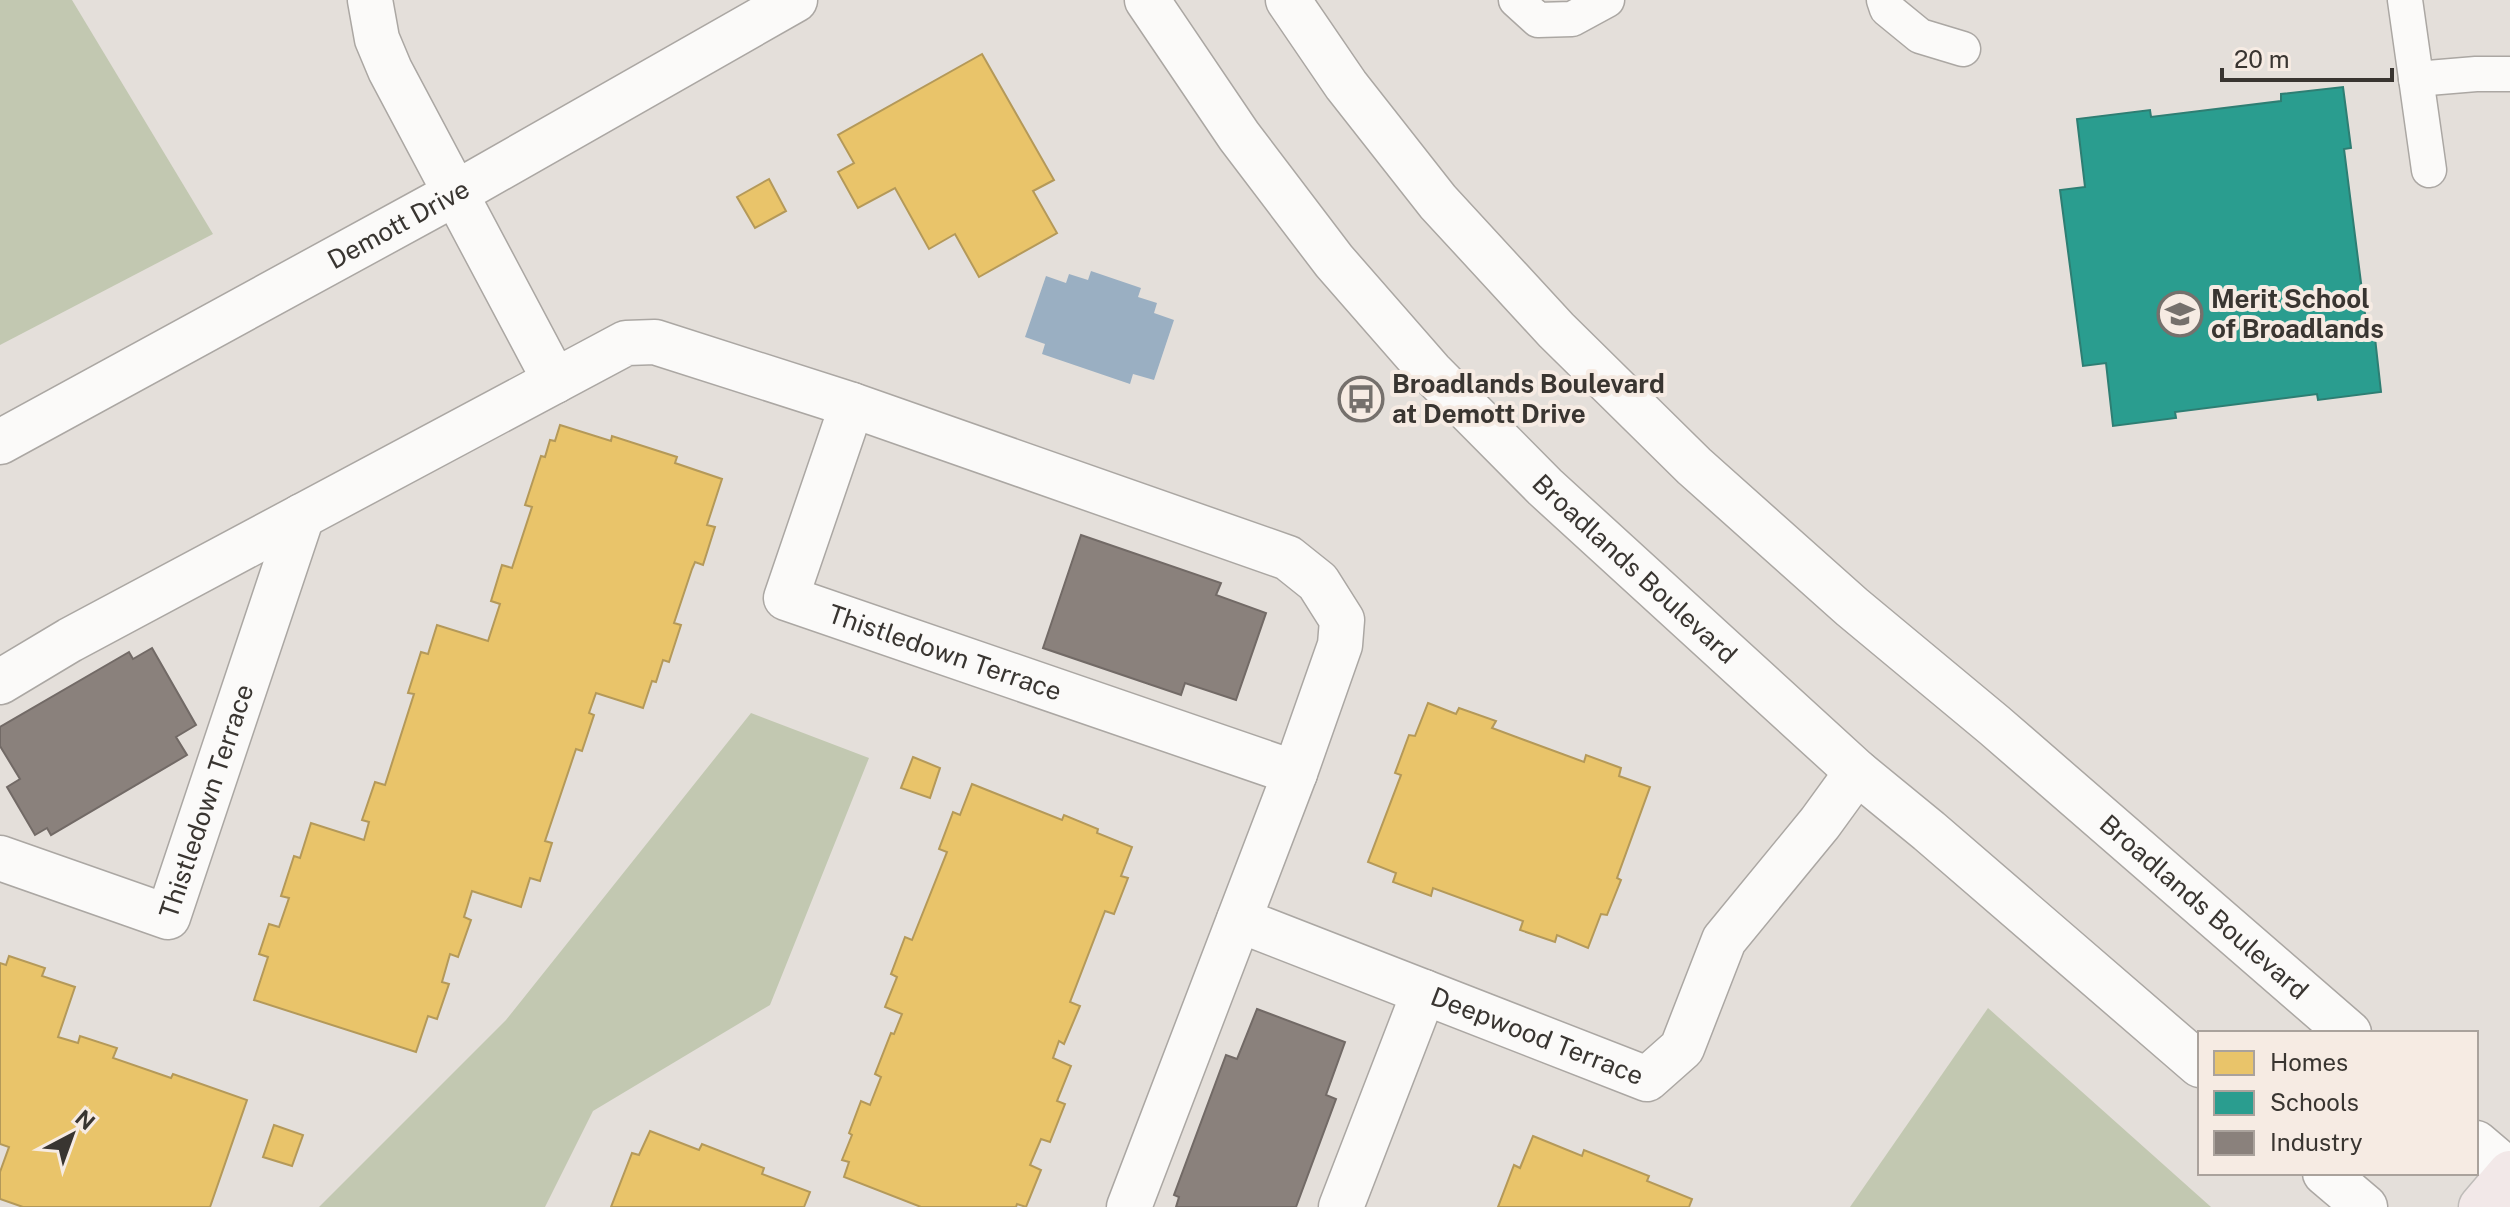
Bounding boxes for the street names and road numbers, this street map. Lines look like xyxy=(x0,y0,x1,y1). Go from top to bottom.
street label: Demott Drive xyxy=(322,173,475,275)
street label: Broadlands Boulevard xyxy=(1526,468,1744,670)
street label: Thistledown Terrace xyxy=(824,598,1066,707)
street label: Thistledown Terrace xyxy=(153,680,260,922)
street label: Broadlands Boulevard xyxy=(2094,808,2315,1006)
street label: Deepwood Terrace xyxy=(1427,980,1648,1091)

